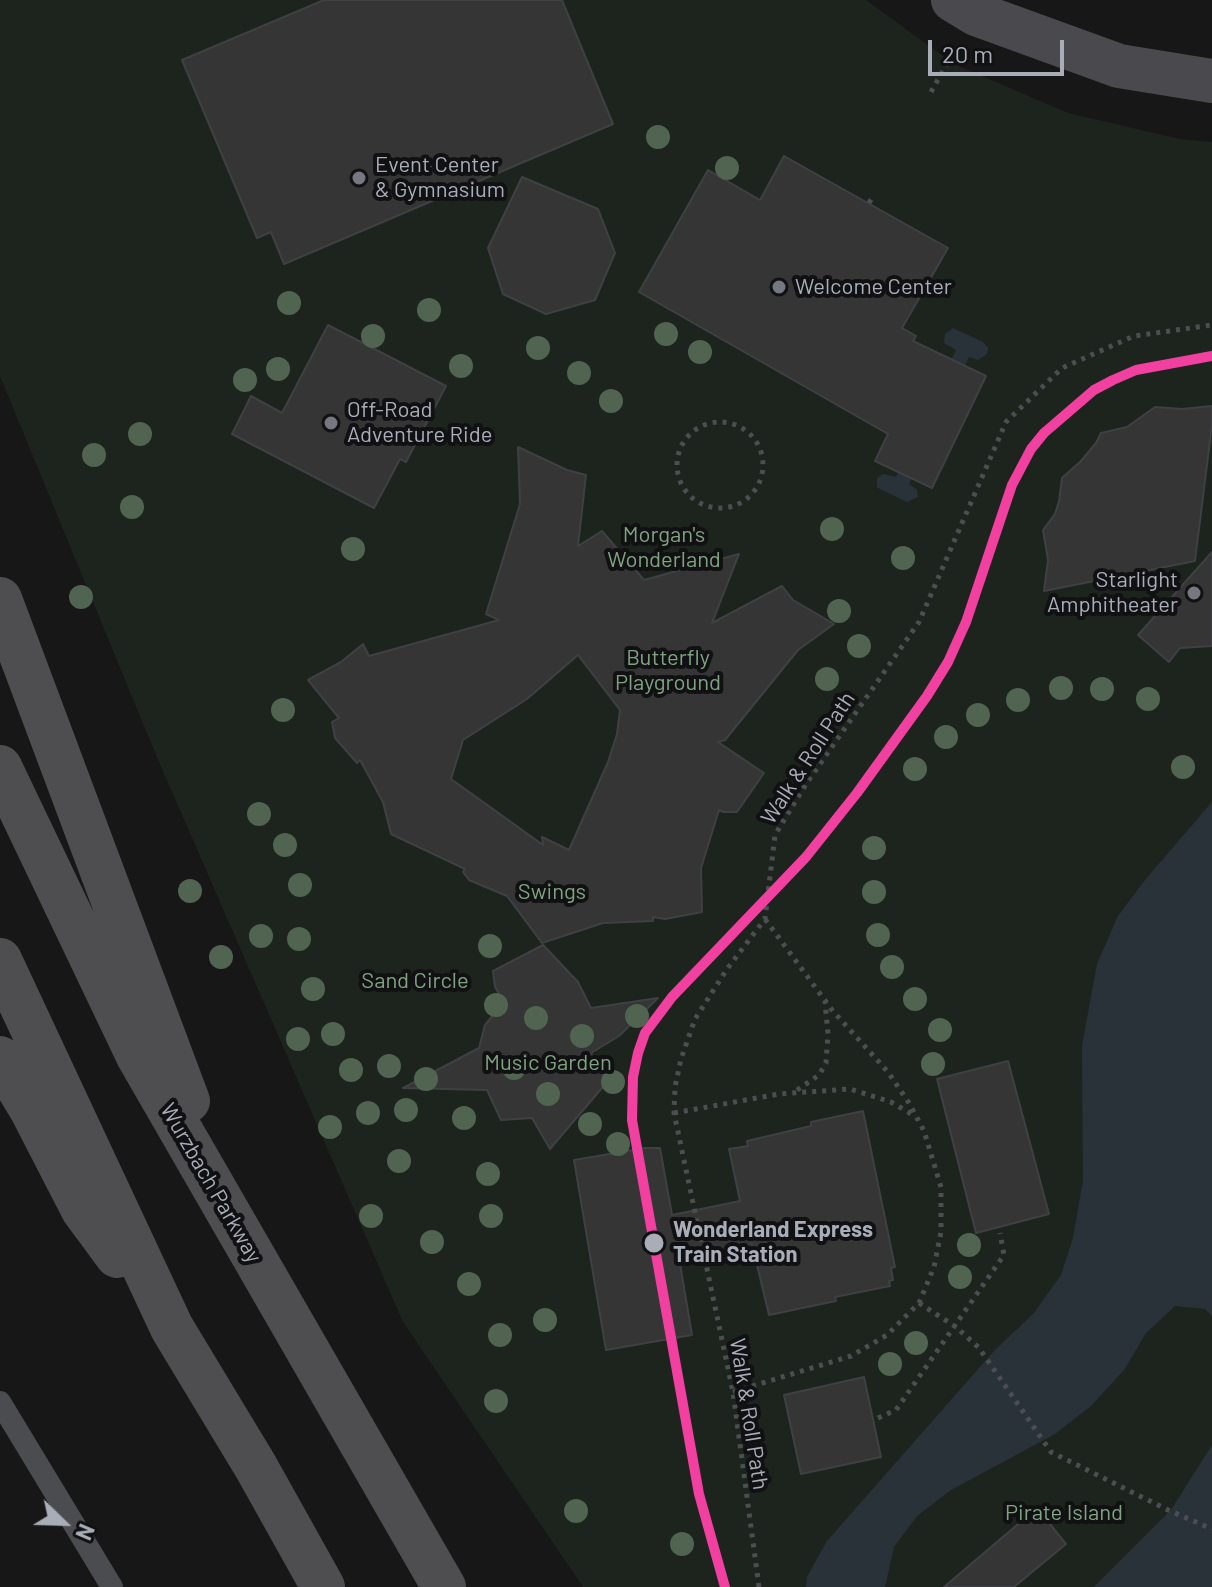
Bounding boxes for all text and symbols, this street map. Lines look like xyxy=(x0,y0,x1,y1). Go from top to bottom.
scale bar xyxy=(932,24,1068,74)
text: 20 m xyxy=(942,39,993,68)
place label: Event Center & Gymnasium xyxy=(375,152,505,204)
marker: Event Center & Gymnasium xyxy=(350,169,368,187)
place label: Welcome Center xyxy=(795,274,952,300)
marker: Welcome Center xyxy=(770,278,788,296)
place label: Off-Road Adventure Ride xyxy=(347,397,492,448)
marker: Off-Road Adventure Ride xyxy=(322,414,340,432)
park label: Morgan's Wonderland xyxy=(607,522,721,574)
place label: Starlight Amphitheater xyxy=(1047,567,1178,618)
marker: Starlight Amphitheater xyxy=(1185,584,1203,602)
park label: Butterfly Playground xyxy=(615,645,721,696)
street label: Walk & Roll Path xyxy=(755,687,861,829)
park label: Swings xyxy=(518,879,586,905)
park label: Sand Circle xyxy=(361,968,469,994)
park label: Music Garden xyxy=(484,1050,612,1076)
street label: Wurzbach Parkway xyxy=(155,1099,267,1267)
place label: Wonderland Express Train Station xyxy=(673,1217,873,1268)
marker: Wonderland Express Train Station xyxy=(642,1231,666,1255)
street label: Walk & Roll Path xyxy=(724,1336,774,1492)
north arrow xyxy=(24,1483,104,1563)
park label: Pirate Island xyxy=(1005,1500,1123,1526)
text: N xyxy=(71,1521,101,1544)

